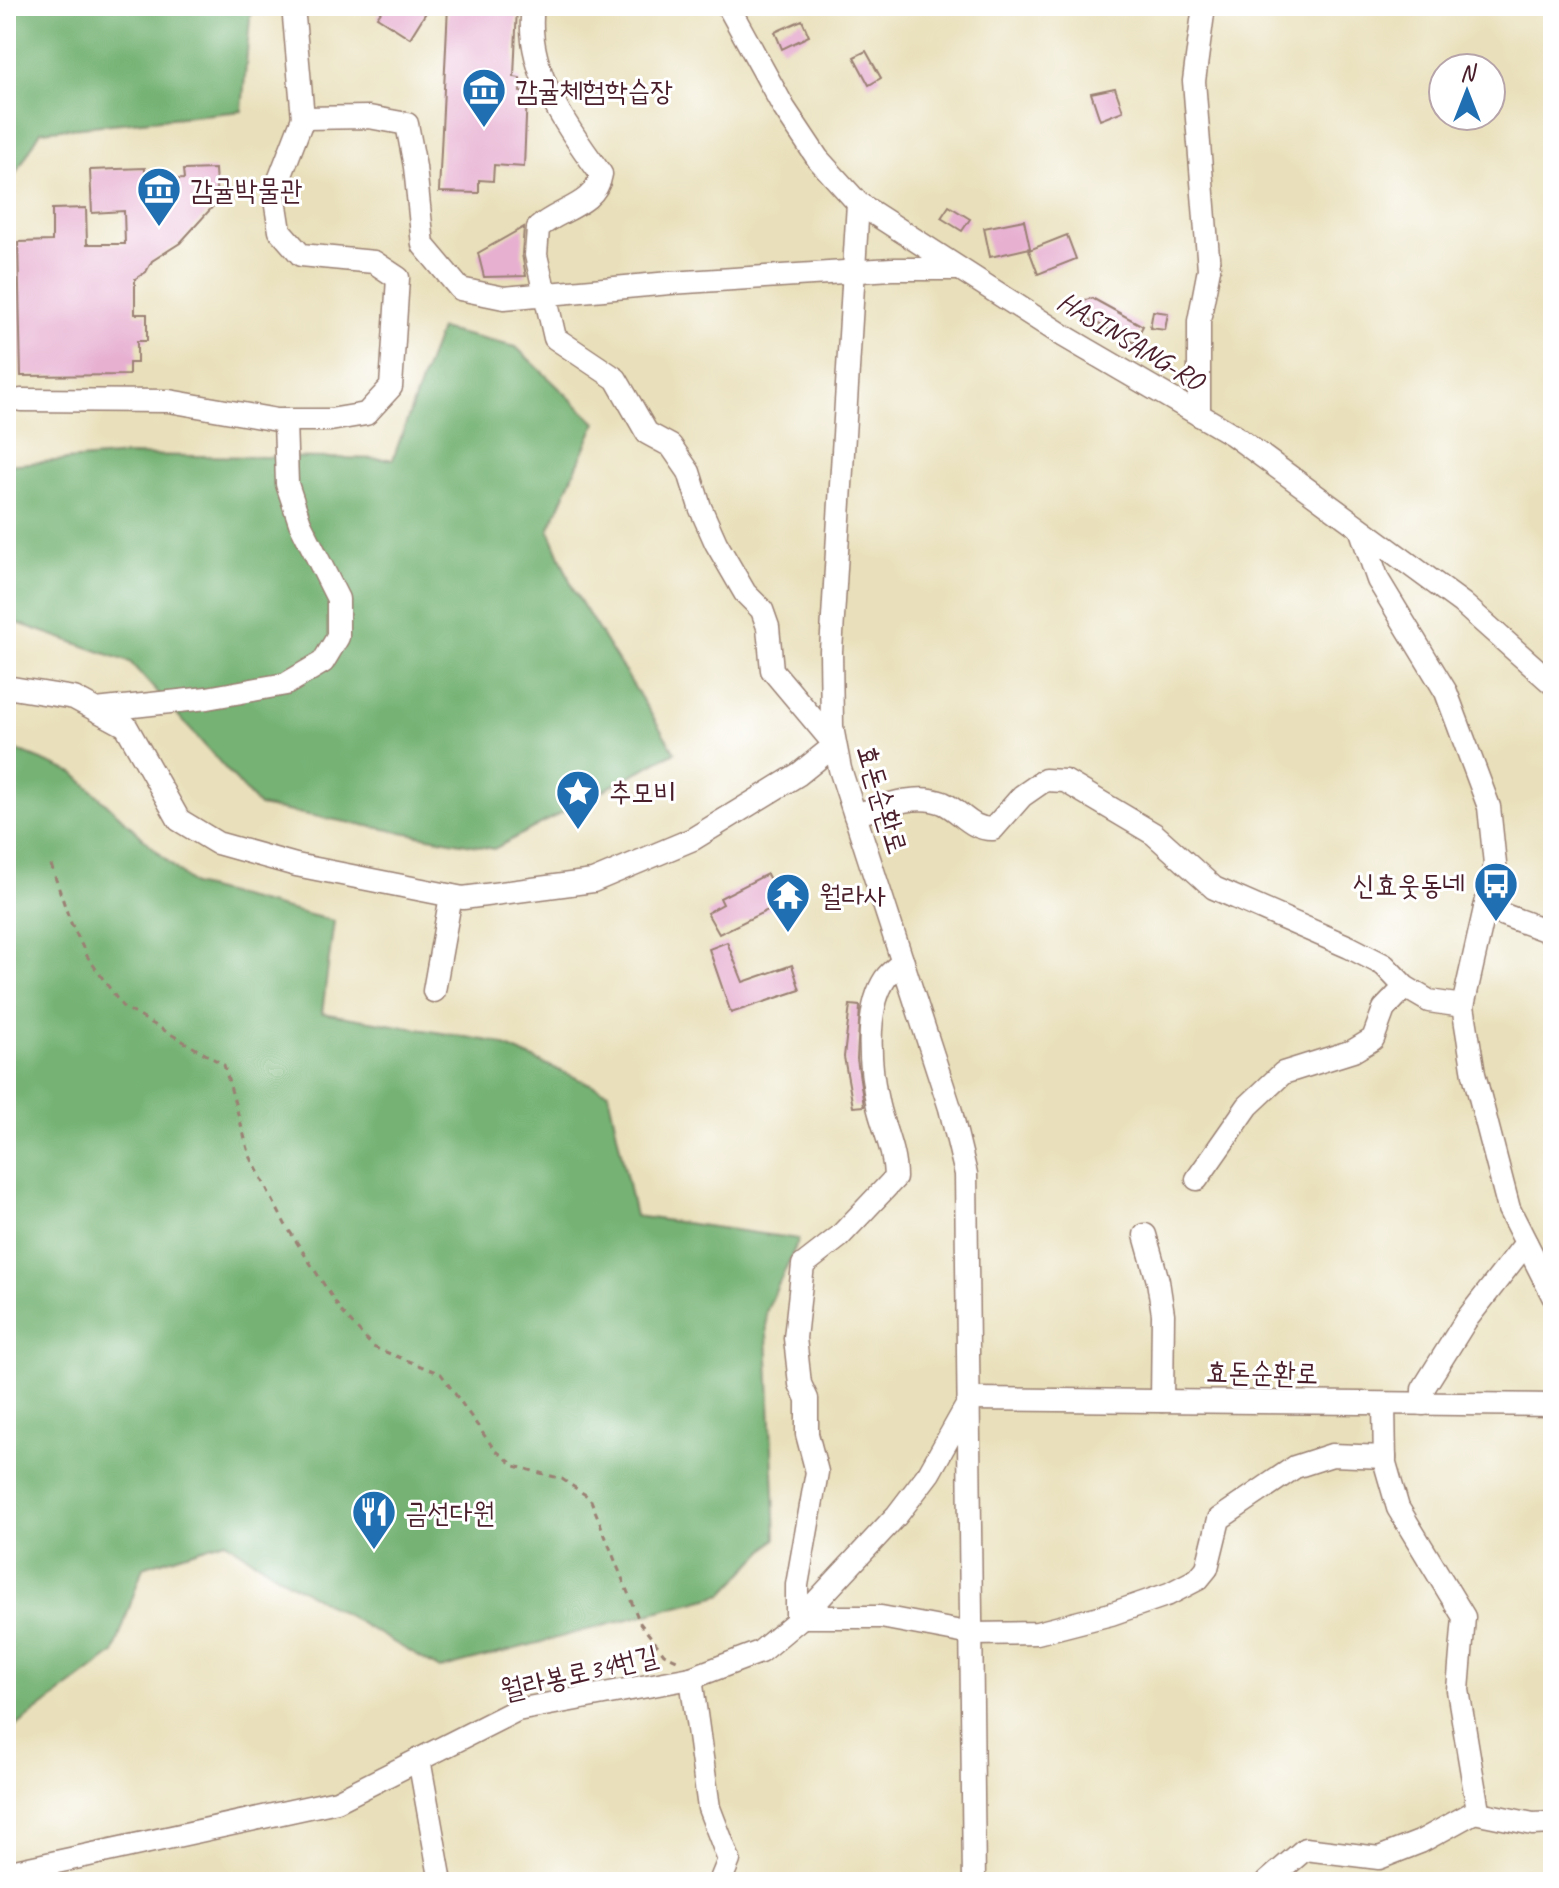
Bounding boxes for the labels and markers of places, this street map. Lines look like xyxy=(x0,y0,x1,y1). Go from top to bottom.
museum icon: 감귤체험학습장 xyxy=(460,66,508,129)
place label: 감귤체험학습장 xyxy=(515,73,673,108)
museum icon: 감귤박물관 xyxy=(135,165,183,228)
place label: 감귤박물관 xyxy=(190,172,303,207)
place icon: 추모비 xyxy=(554,768,602,831)
place label: 추모비 xyxy=(609,775,677,810)
bus stop icon: 신효웃동네 xyxy=(1472,860,1520,923)
place label: 신효웃동네 xyxy=(1352,867,1465,902)
temple icon: 월라사 xyxy=(764,871,812,934)
place label: 월라사 xyxy=(819,878,887,913)
restaurant icon: 금선다원 xyxy=(350,1488,398,1551)
place label: 금선다원 xyxy=(405,1495,495,1530)

